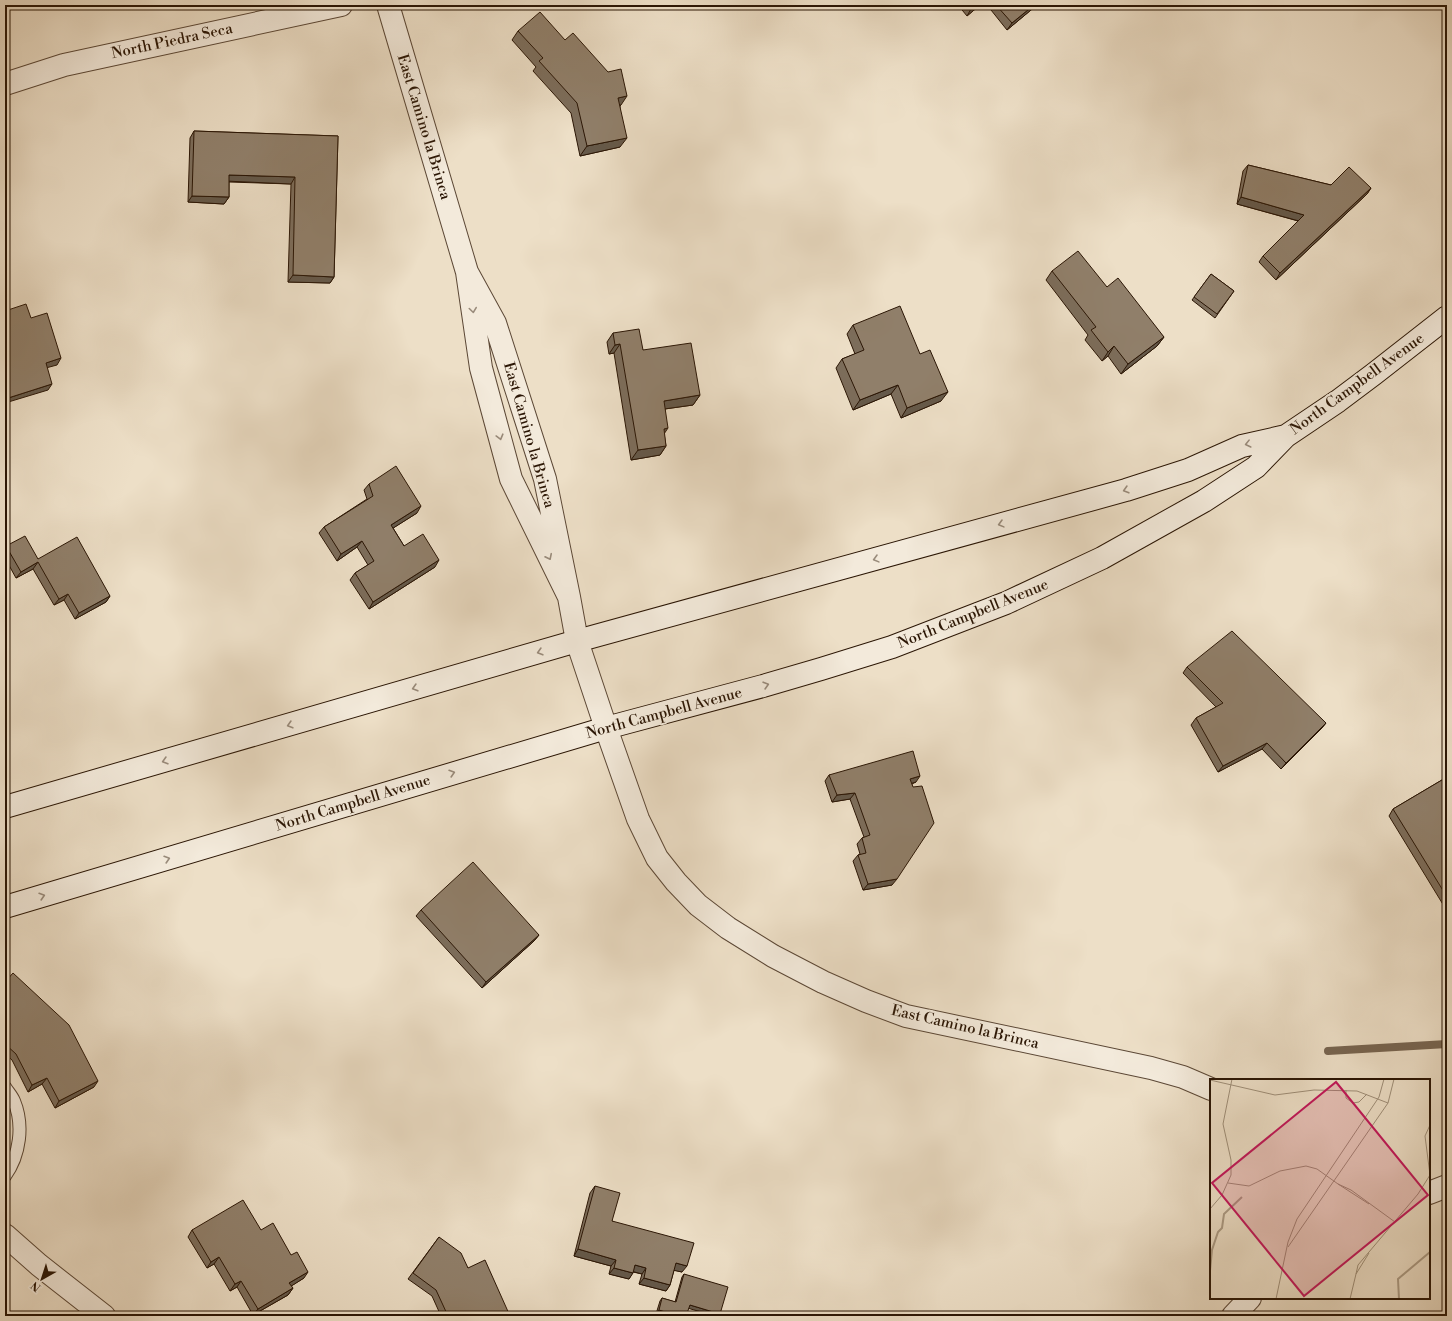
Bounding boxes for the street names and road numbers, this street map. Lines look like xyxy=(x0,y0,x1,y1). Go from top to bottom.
street label: North Piedra Seca xyxy=(110,19,235,63)
street label: East Camino la Brinca xyxy=(393,52,455,202)
street label: North Campbell Avenue xyxy=(1286,329,1428,439)
street label: East Camino la Brinca xyxy=(499,360,559,511)
street label: North Campbell Avenue xyxy=(895,575,1051,653)
street label: North Campbell Avenue xyxy=(584,683,744,743)
street label: North Campbell Avenue xyxy=(273,770,433,836)
street label: East Camino la Brinca xyxy=(889,1001,1041,1053)

